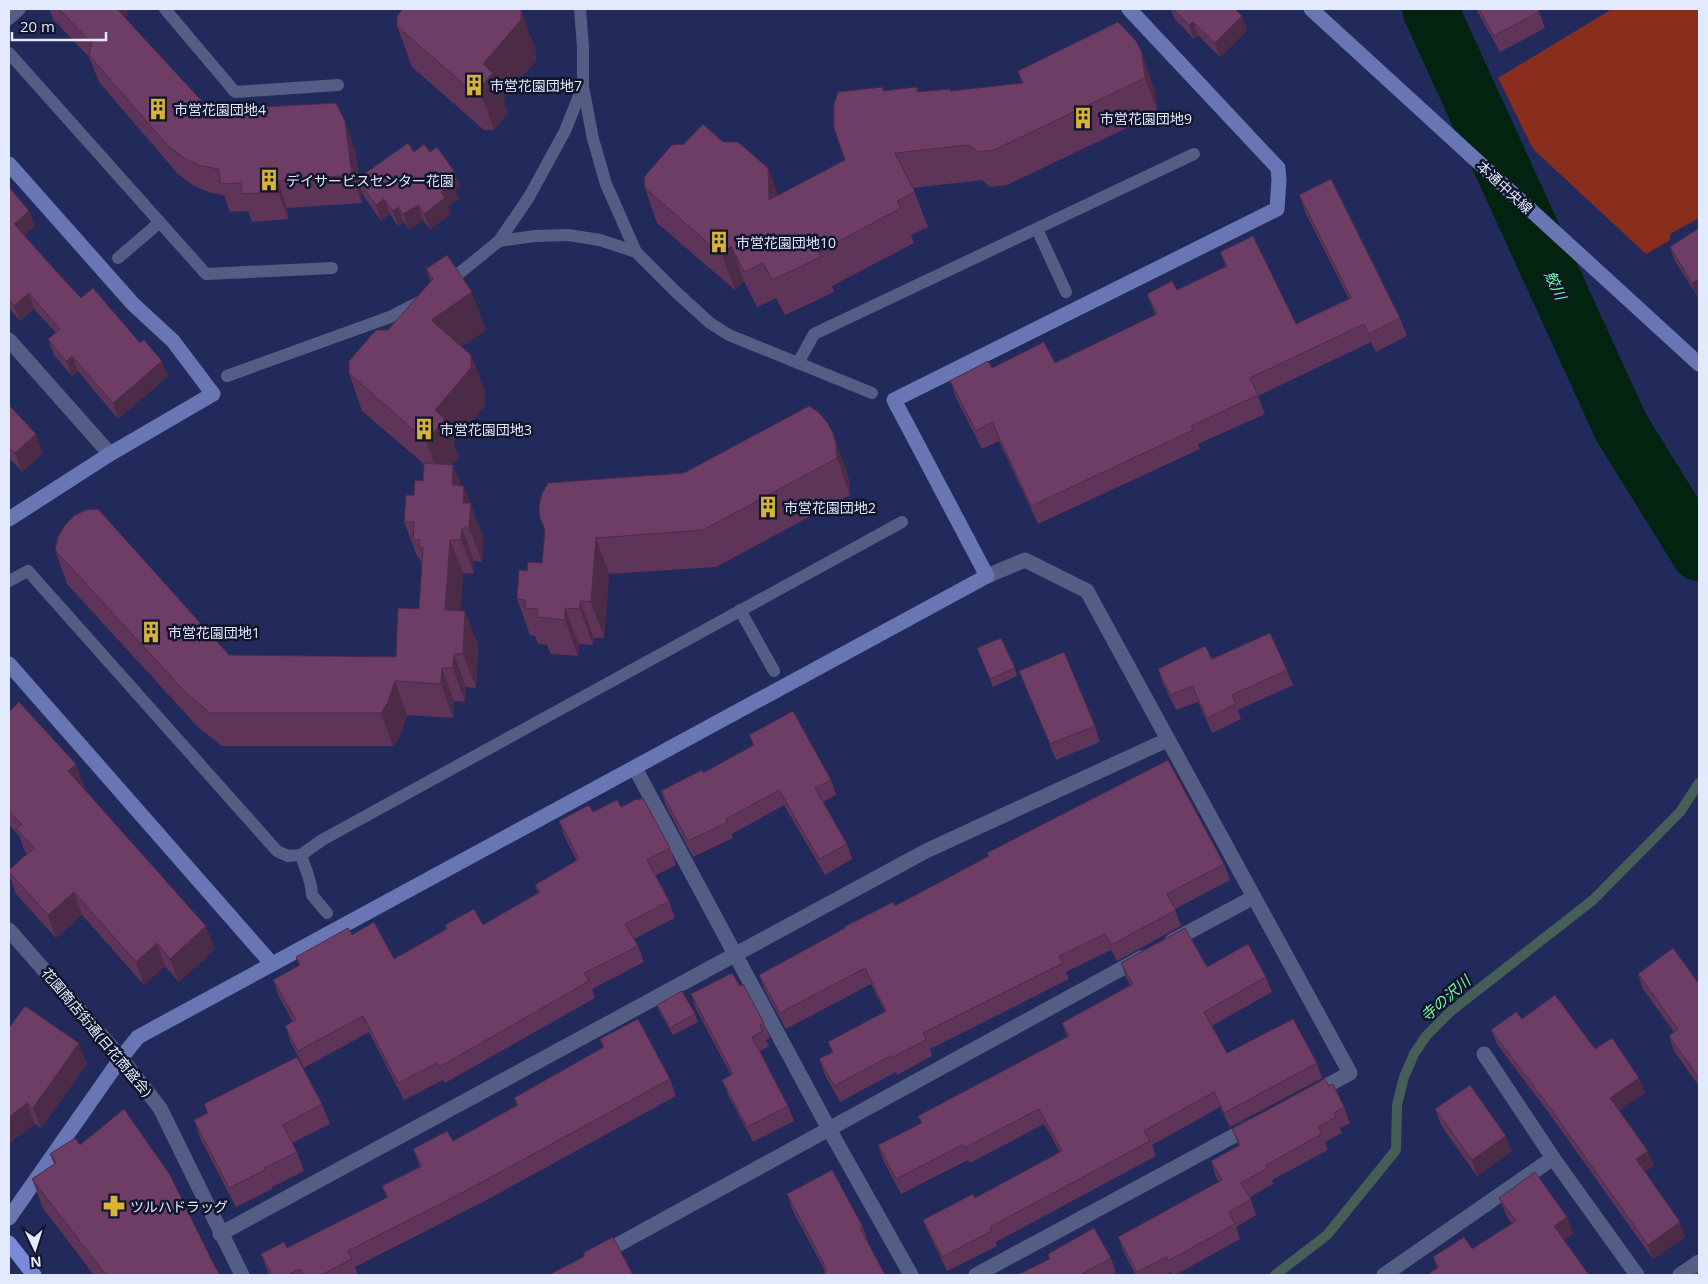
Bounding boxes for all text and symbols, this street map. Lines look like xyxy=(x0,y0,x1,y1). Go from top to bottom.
scale bar xyxy=(12,10,106,42)
text: 20 m xyxy=(20,16,55,36)
building icon: 市営花園団地7 xyxy=(461,72,487,98)
place label: 市営花園団地7 xyxy=(490,76,582,95)
building icon: 市営花園団地4 xyxy=(145,96,171,122)
place label: 市営花園団地4 xyxy=(174,100,266,119)
building icon: 市営花園団地9 xyxy=(1070,105,1096,131)
place label: 市営花園団地9 xyxy=(1100,109,1192,128)
street label: 本通中央線 xyxy=(1473,156,1537,218)
building icon: デイサービスセンター花園 xyxy=(256,167,282,193)
place label: デイサービスセンター花園 xyxy=(286,171,454,190)
building icon: 市営花園団地10 xyxy=(706,229,732,255)
place label: 市営花園団地10 xyxy=(736,233,836,252)
water label: 鮫川 xyxy=(1541,267,1572,305)
building icon: 市営花園団地3 xyxy=(411,416,437,442)
place label: 市営花園団地3 xyxy=(440,420,532,439)
building icon: 市営花園団地2 xyxy=(755,494,781,520)
place label: 市営花園団地2 xyxy=(784,498,876,517)
building icon: 市営花園団地1 xyxy=(138,619,164,645)
place label: 市営花園団地1 xyxy=(168,623,260,642)
street label: 花園商店街通(日花商盛会) xyxy=(38,964,156,1100)
water label: 寺の沢川 xyxy=(1416,969,1476,1025)
pharmacy icon: ツルハドラッグ xyxy=(101,1193,127,1219)
place label: ツルハドラッグ xyxy=(130,1197,228,1216)
north arrow xyxy=(10,1224,60,1274)
text: N xyxy=(30,1253,42,1272)

